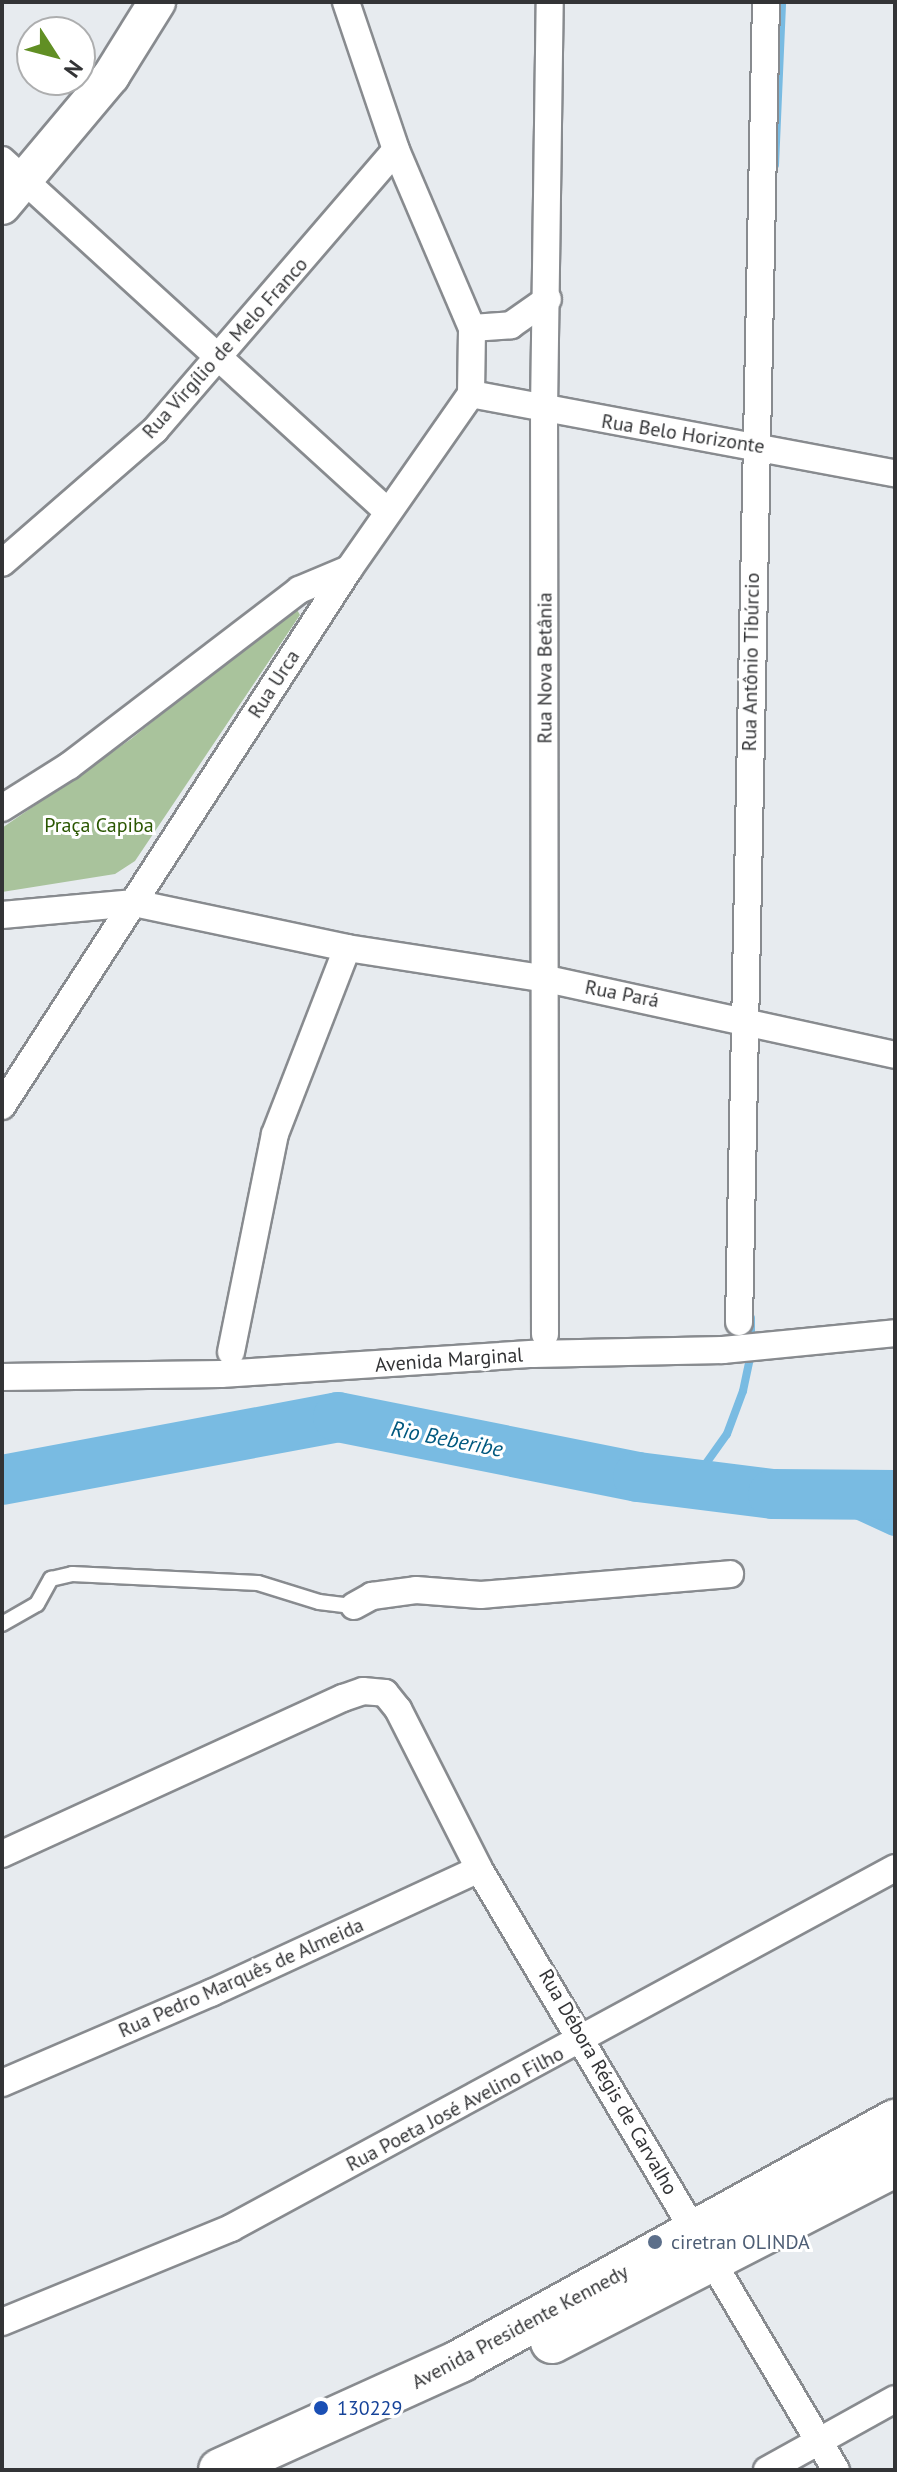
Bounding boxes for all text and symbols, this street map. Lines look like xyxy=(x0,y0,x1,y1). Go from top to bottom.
north arrow xyxy=(16,16,96,96)
text: N xyxy=(58,55,89,83)
street label: Rua Virgílio de Melo Franco xyxy=(137,252,313,444)
street label: Rua Belo Horizonte xyxy=(600,409,766,459)
street label: Rua Antônio Tibúrcio xyxy=(737,572,765,752)
street label: Rua Nova Betânia xyxy=(533,592,557,744)
street label: Rua Urca xyxy=(243,645,305,723)
park label: Praça Capiba xyxy=(44,813,154,837)
street label: Rua Pará xyxy=(583,975,661,1013)
street label: Avenida Marginal xyxy=(374,1343,524,1377)
water label: Rio Beberibe xyxy=(389,1415,505,1463)
street label: Rua Pedro Marquês de Almeida xyxy=(115,1913,367,2043)
street label: Rua Débora Régis de Carvalho xyxy=(534,1965,682,2199)
street label: Rua Poeta José Avelino Filho xyxy=(342,2041,568,2177)
place label: ciretran OLINDA xyxy=(671,2230,810,2254)
marker: ciretran OLINDA xyxy=(646,2233,664,2251)
street label: Avenida Presidente Kennedy xyxy=(408,2260,632,2394)
place label: 130229 xyxy=(337,2396,402,2420)
marker: 130229 xyxy=(312,2399,330,2417)

